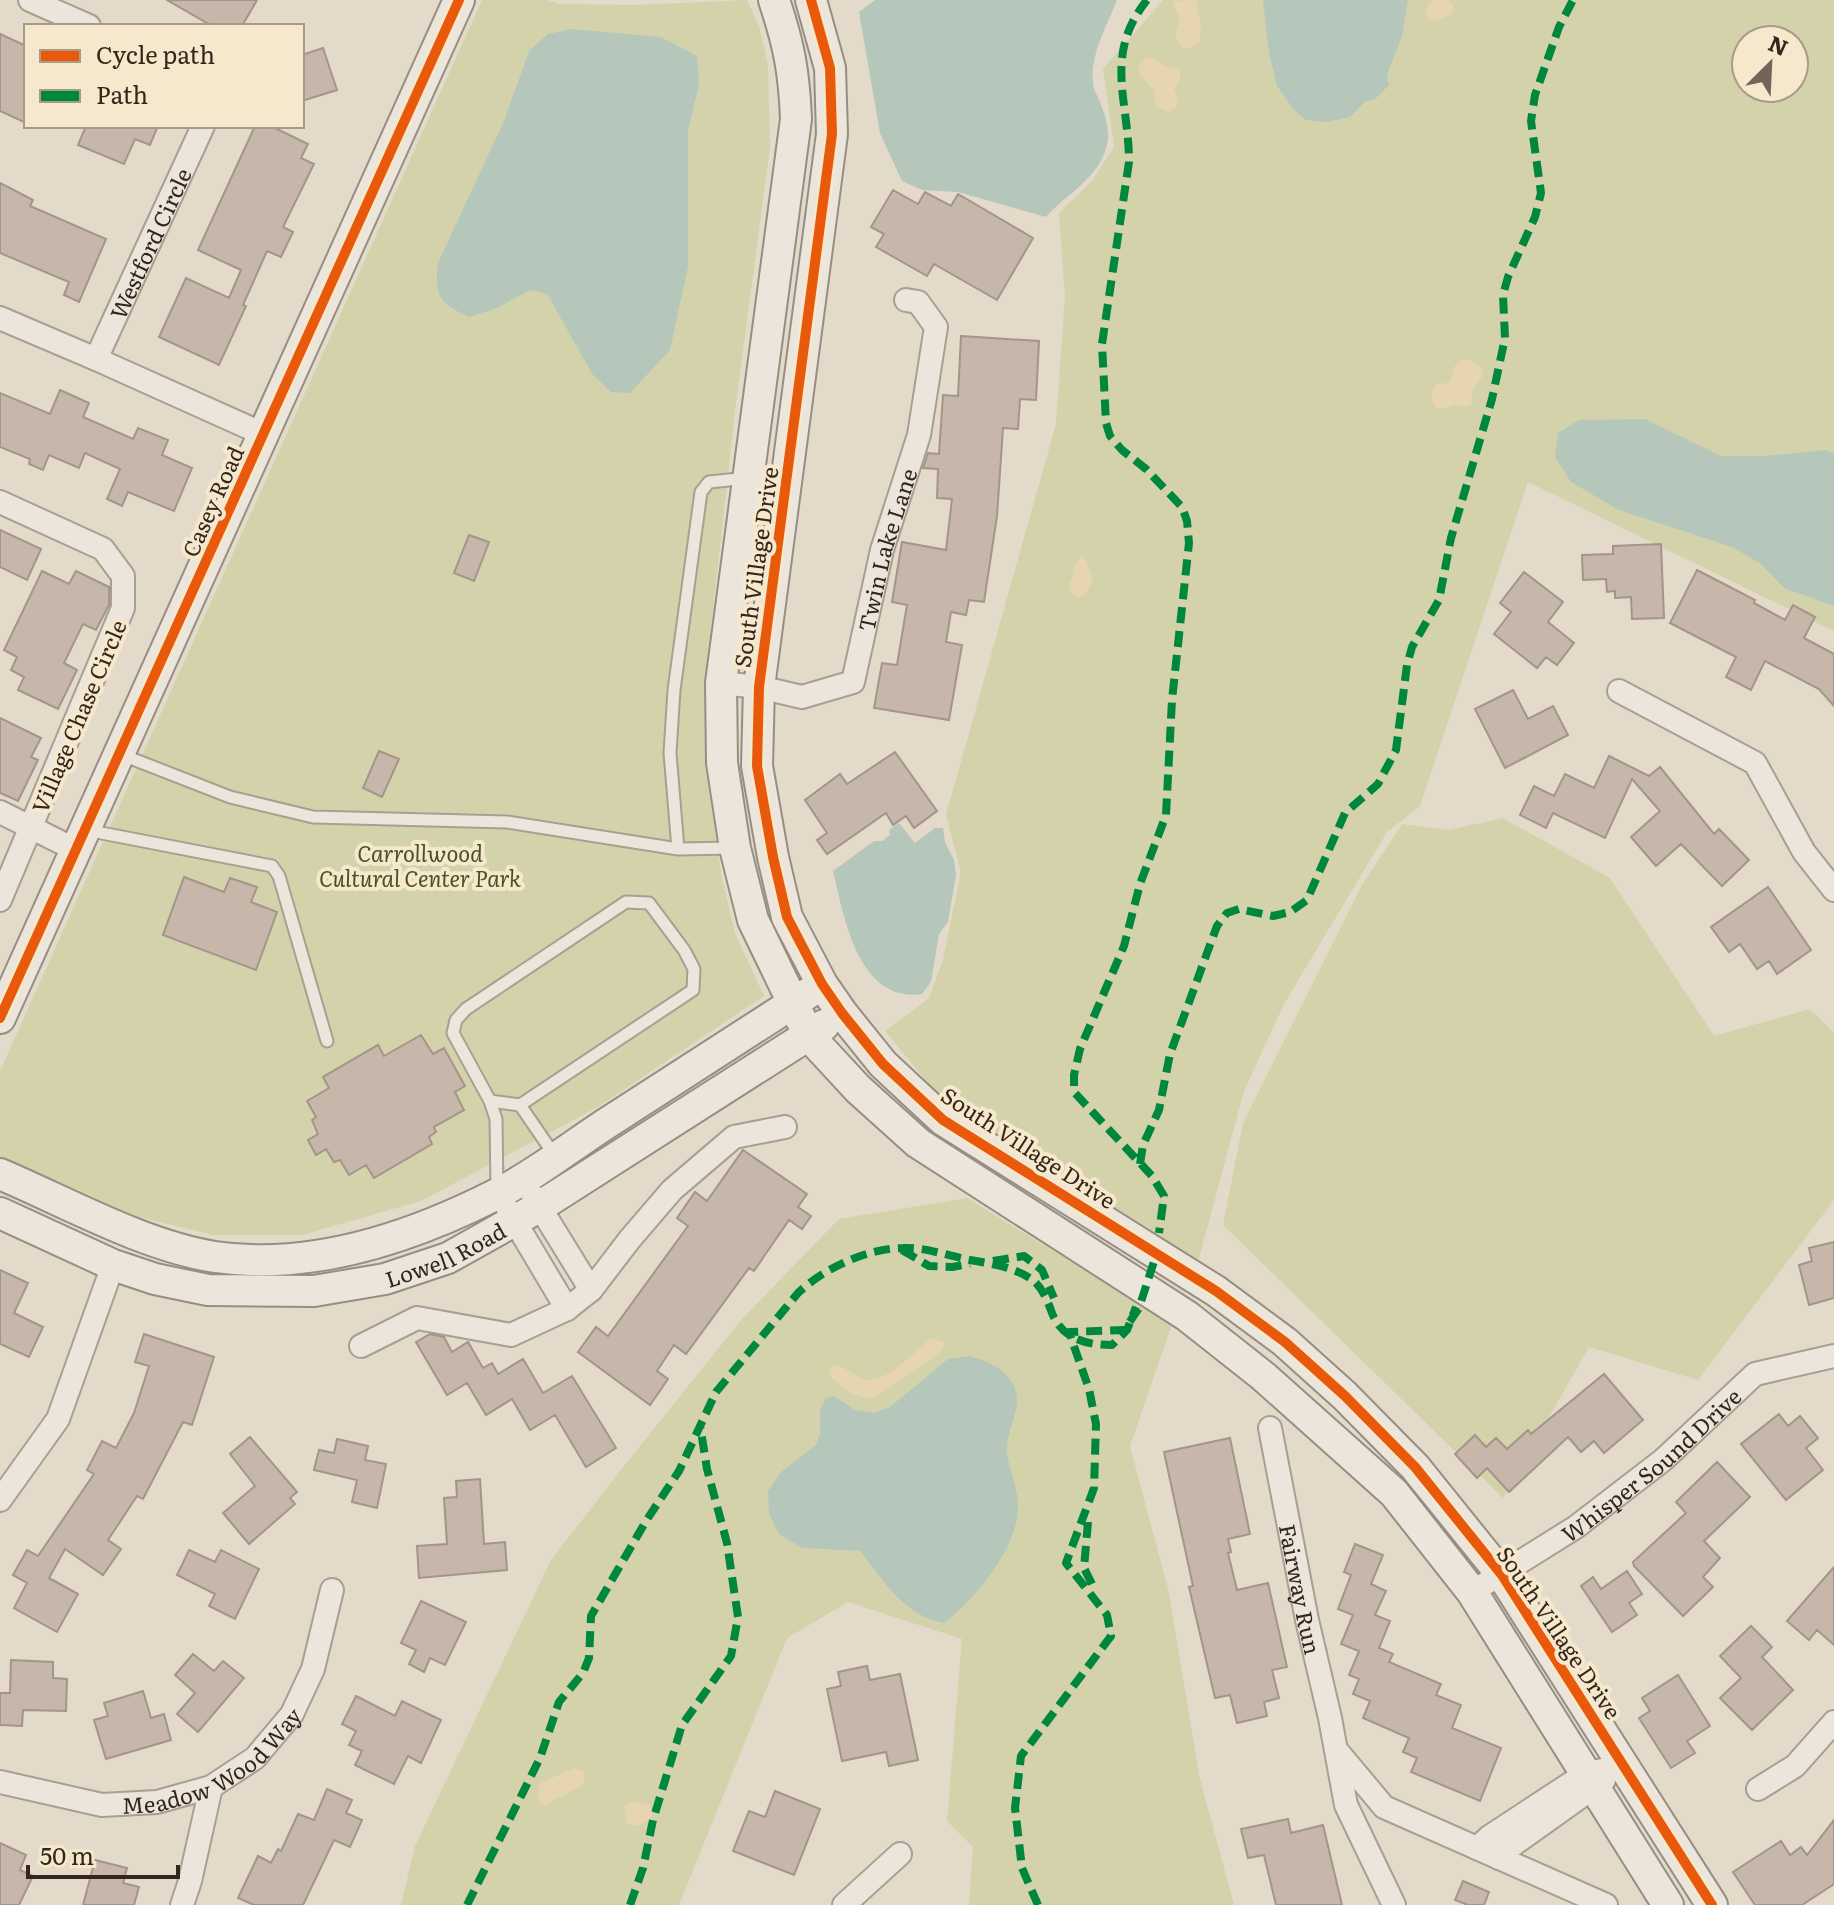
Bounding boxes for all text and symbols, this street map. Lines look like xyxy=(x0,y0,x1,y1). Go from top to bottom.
legend xyxy=(24,24,304,128)
north arrow xyxy=(1730,24,1810,104)
text: N xyxy=(1764,26,1794,63)
text: Cycle path xyxy=(96,36,215,71)
text: Path xyxy=(96,76,148,111)
street label: Westford Circle xyxy=(100,162,198,324)
street label: Casey Road xyxy=(173,440,251,562)
street label: South Village Drive xyxy=(725,464,785,670)
street label: Twin Lake Lane xyxy=(848,464,924,634)
street label: Village Chase Circle xyxy=(22,614,134,818)
park label: Carrollwood Cultural Center Park xyxy=(319,836,521,894)
street label: South Village Drive xyxy=(935,1078,1123,1216)
street label: Lowell Road xyxy=(380,1213,511,1294)
street label: Whisper Sound Drive xyxy=(1554,1379,1748,1549)
street label: Fairway Run xyxy=(1272,1521,1331,1657)
street label: South Village Drive xyxy=(1490,1539,1630,1725)
street label: Meadow Wood Way xyxy=(121,1699,308,1820)
scale bar xyxy=(28,1829,178,1879)
text: 50 m xyxy=(40,1837,94,1872)

